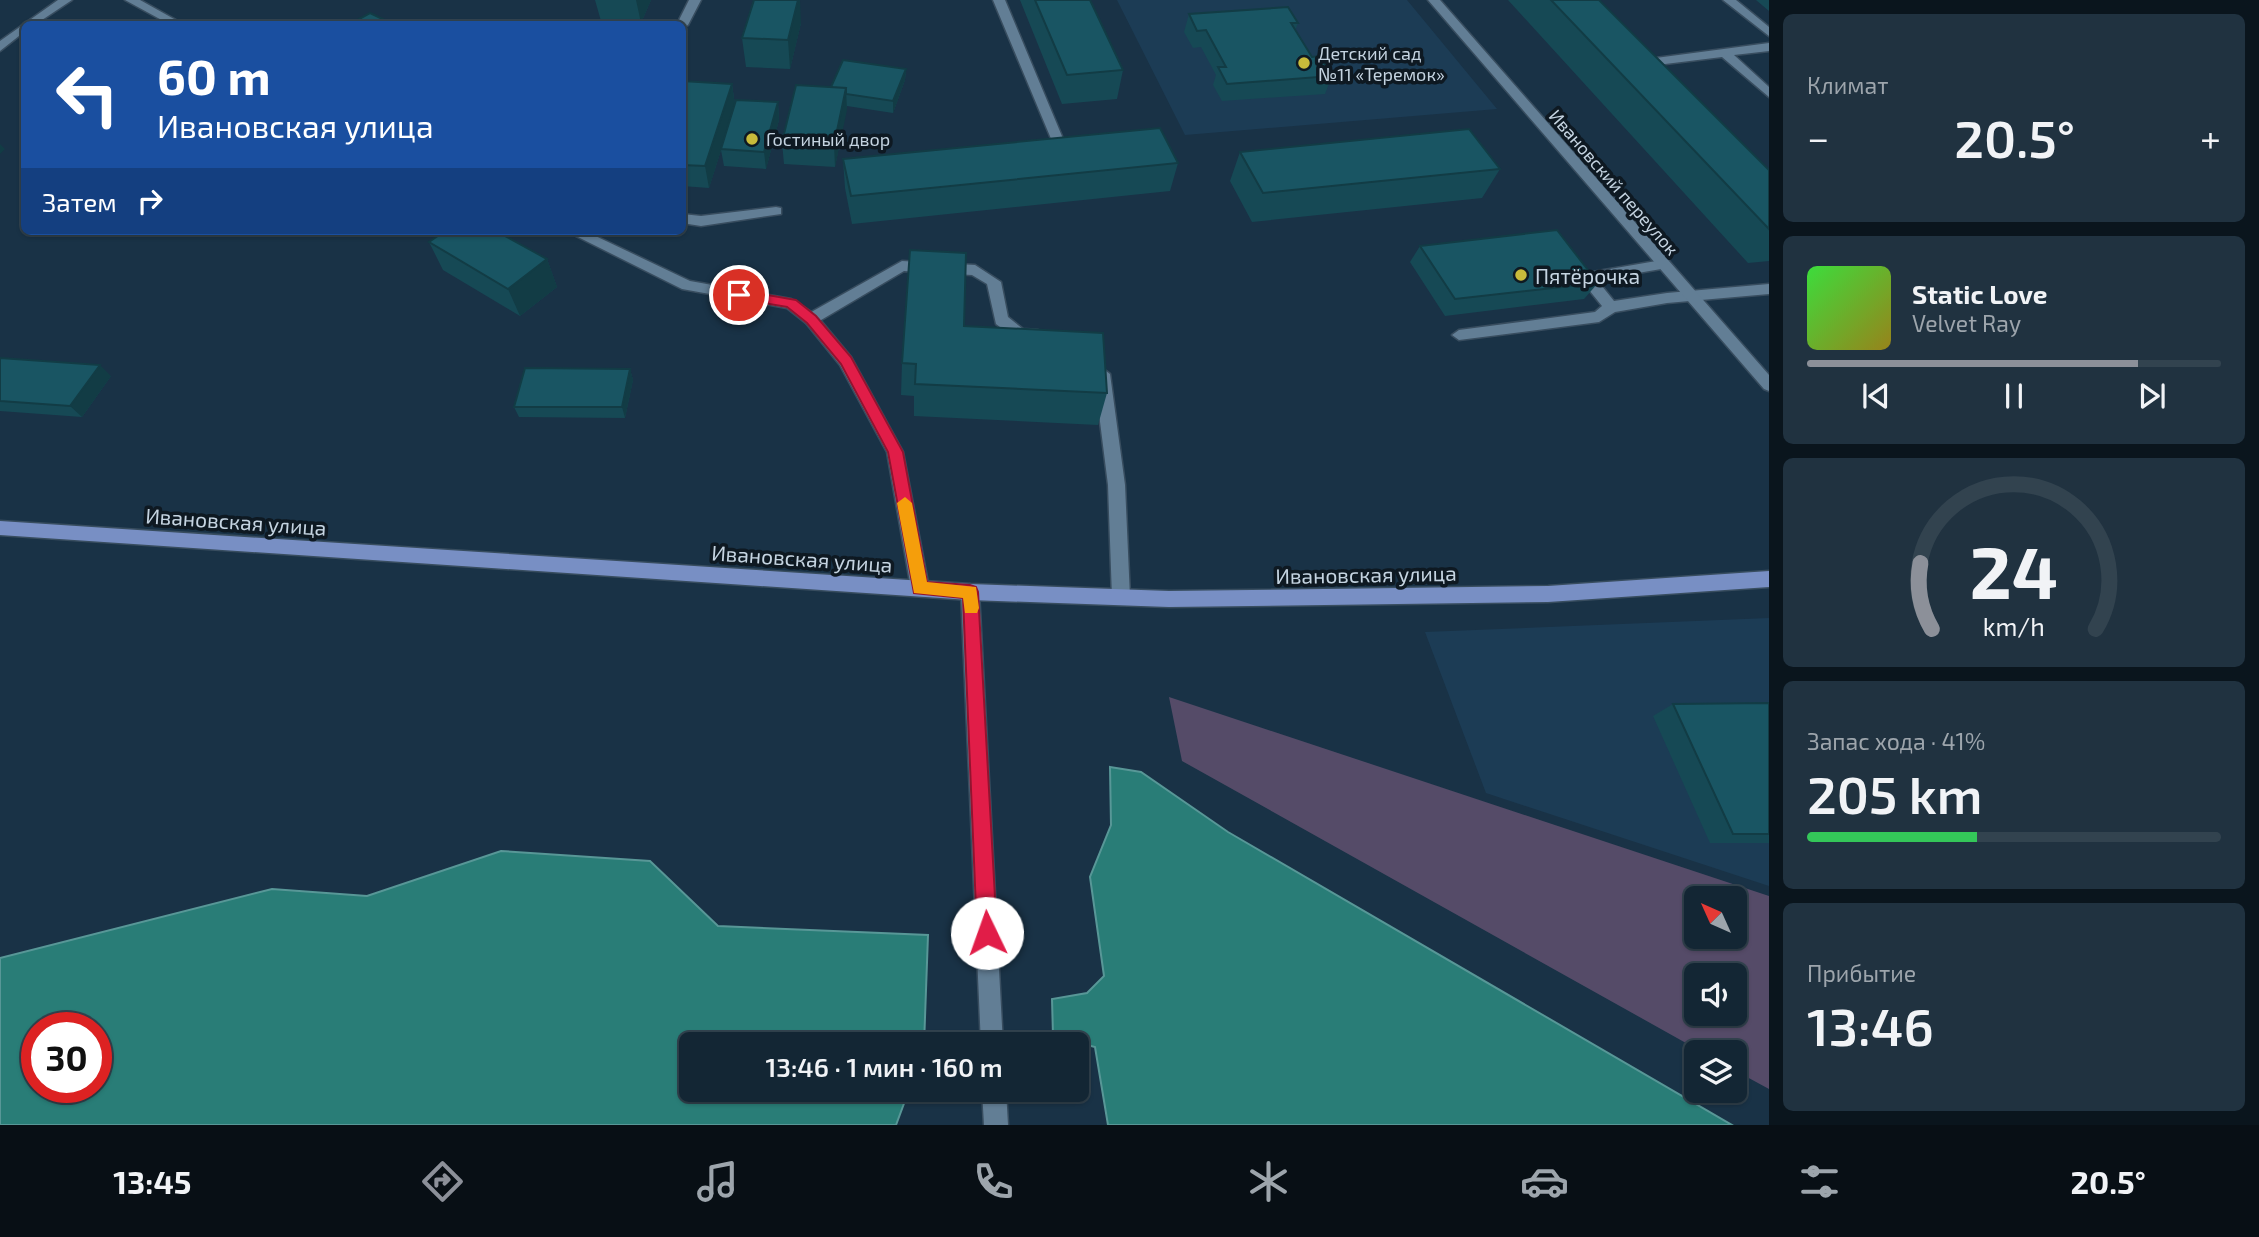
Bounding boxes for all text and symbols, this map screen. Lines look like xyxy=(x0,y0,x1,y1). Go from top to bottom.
place label: Детский сад №11 «Теремок» xyxy=(1318,42,1445,85)
text: 60 m xyxy=(157,46,271,105)
icon: left xyxy=(42,49,133,140)
marker: Детский сад №11 «Теремок» xyxy=(1296,55,1312,71)
text: Климат xyxy=(1807,71,1888,99)
street label: Ивановский переулок xyxy=(1545,105,1684,260)
text: Ивановская улица xyxy=(157,106,434,144)
text: 20.5° xyxy=(1954,106,2075,168)
text: − xyxy=(1807,114,1829,160)
text: + xyxy=(2200,114,2221,160)
place label: Гостиный двор xyxy=(766,128,890,150)
marker: Гостиный двор xyxy=(744,131,760,147)
icon: right xyxy=(131,182,169,220)
text: Затем xyxy=(42,186,117,217)
place label: Пятёрочка xyxy=(1535,263,1640,288)
pin xyxy=(709,265,769,325)
marker: Пятёрочка xyxy=(1513,267,1529,283)
icon: arrive xyxy=(720,276,758,314)
text: Static Love xyxy=(1912,278,2048,309)
text: Velvet Ray xyxy=(1912,309,2021,337)
icon: previous xyxy=(1857,377,1895,415)
icon: pause xyxy=(1995,377,2033,415)
icon: next xyxy=(2133,377,2171,415)
street label: Ивановская улица xyxy=(145,502,327,541)
text: 24 xyxy=(1970,526,2058,614)
street label: Ивановская улица xyxy=(711,539,893,578)
street label: Ивановская улица xyxy=(1275,560,1457,589)
text: km/h xyxy=(1983,610,2045,640)
text: Запас хода · 41% xyxy=(1807,727,1985,755)
text: 205 km xyxy=(1807,762,1982,824)
north arrow xyxy=(1684,886,1746,948)
map controls xyxy=(1684,886,1747,1103)
position arrow xyxy=(950,896,1024,970)
text: Прибытие xyxy=(1807,959,1916,987)
button: sound xyxy=(1684,963,1747,1026)
text: 13:46 xyxy=(1807,994,1934,1056)
speed limit sign: 30 xyxy=(21,1012,112,1103)
button: layers xyxy=(1684,1040,1747,1103)
text: 13:46 · 1 мин · 160 m xyxy=(765,1051,1003,1082)
icon: directions xyxy=(418,1157,467,1206)
icon: music xyxy=(693,1157,742,1206)
icon: phone xyxy=(969,1157,1018,1206)
icon: climate xyxy=(1244,1157,1293,1206)
icon: car xyxy=(1520,1157,1569,1206)
icon: filters xyxy=(1795,1157,1844,1206)
text: 13:45 xyxy=(113,1162,191,1200)
text: 20.5° xyxy=(2070,1162,2146,1200)

